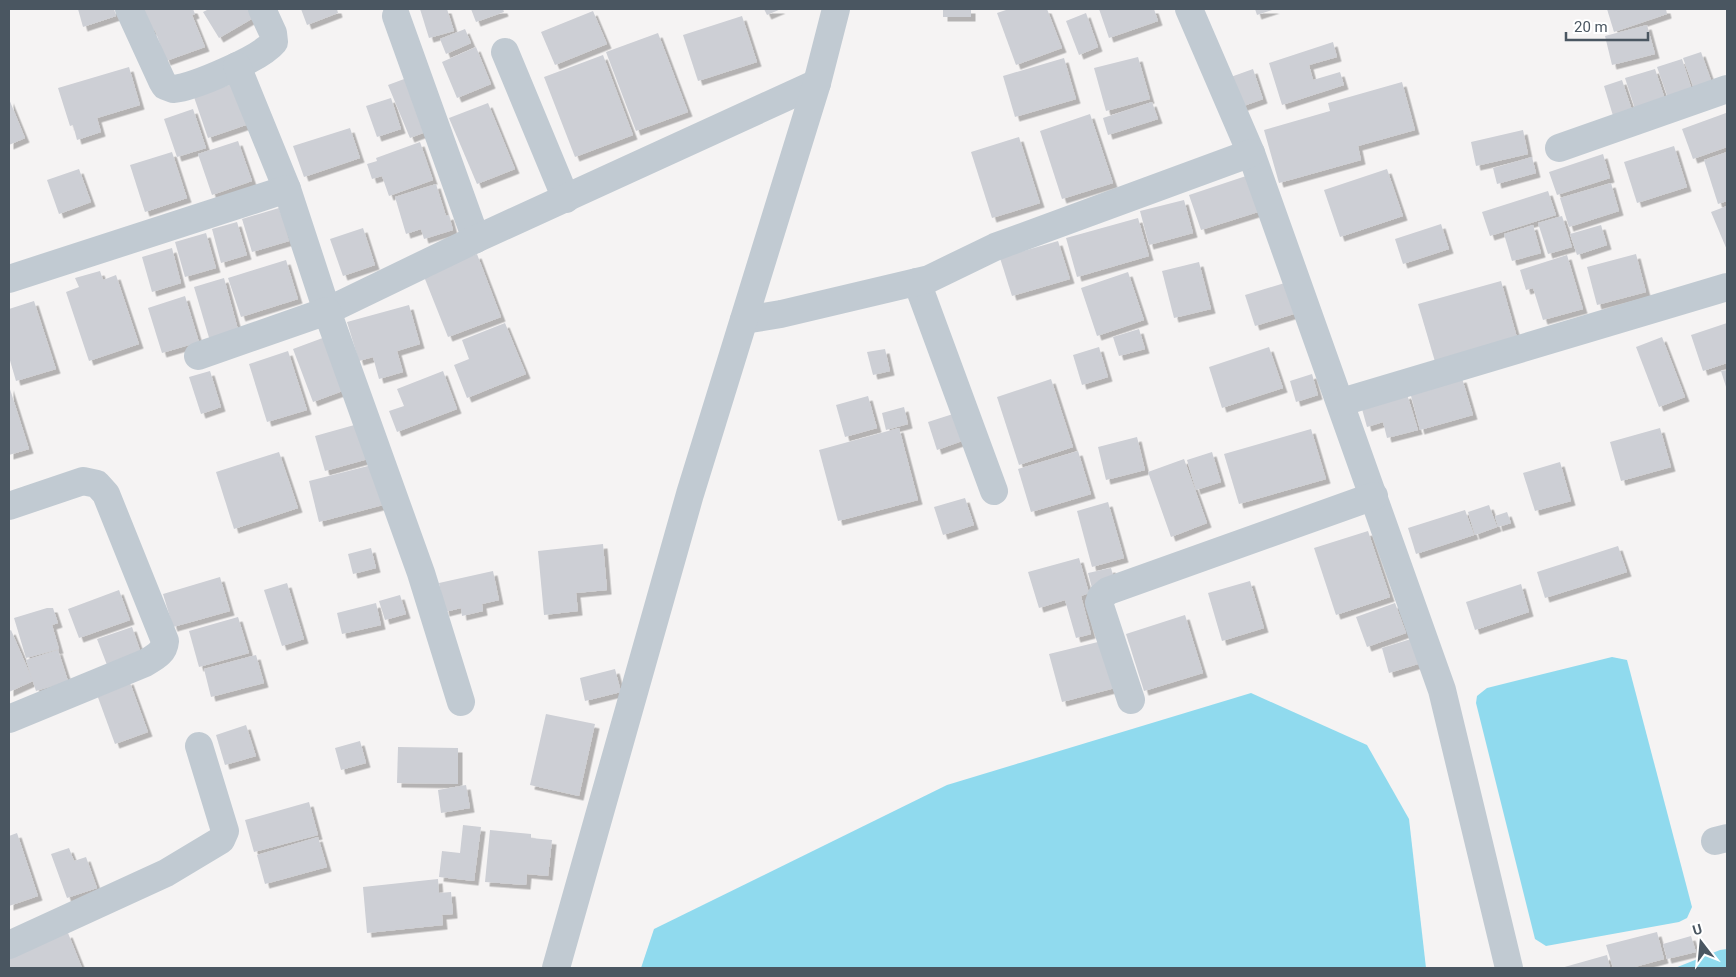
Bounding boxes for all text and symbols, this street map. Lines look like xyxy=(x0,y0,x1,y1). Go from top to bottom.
scale bar xyxy=(1566,10,1648,42)
text: 20 m xyxy=(1574,18,1608,36)
north arrow xyxy=(1676,917,1726,967)
text: U xyxy=(1691,921,1704,938)

